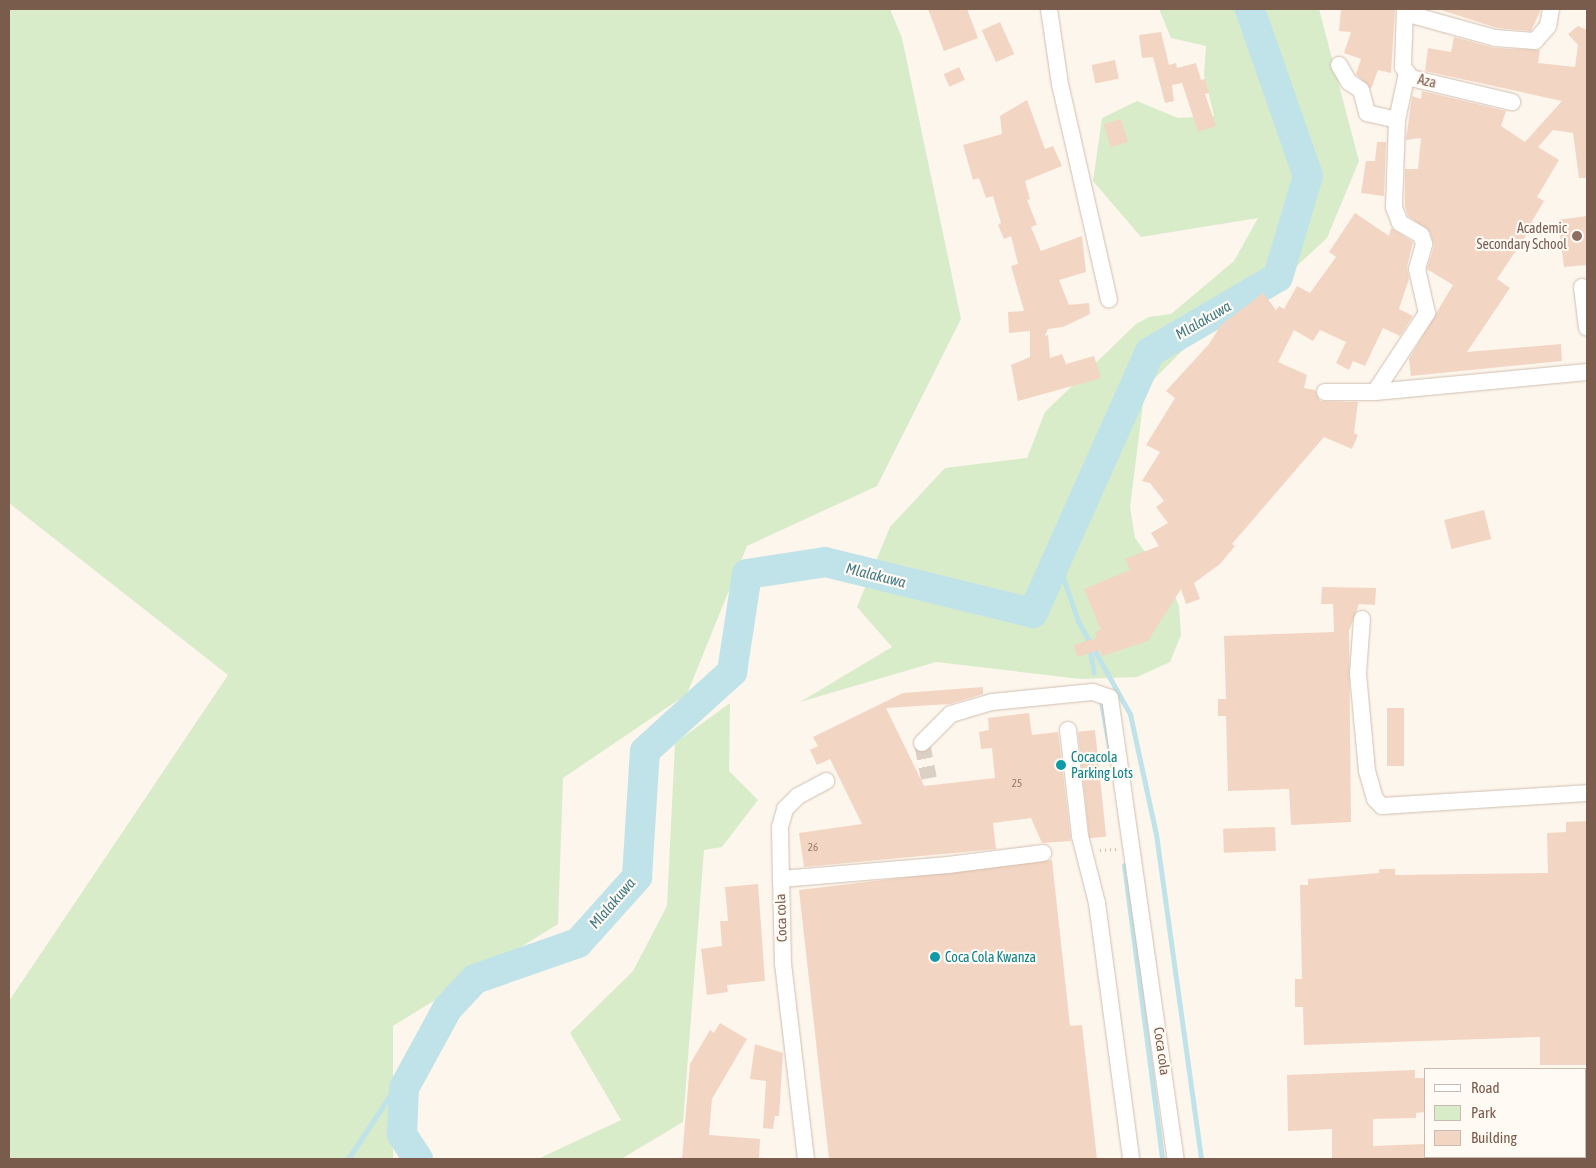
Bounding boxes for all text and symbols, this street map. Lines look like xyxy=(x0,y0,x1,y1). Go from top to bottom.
street label: Aza xyxy=(1416,71,1438,91)
place label: Academic Secondary School xyxy=(1477,220,1567,252)
marker: Academic Secondary School xyxy=(1571,230,1583,242)
water label: Mlalakuwa xyxy=(1172,297,1234,343)
water label: Mlalakuwa xyxy=(844,559,908,591)
place label: Cocacola Parking Lots xyxy=(1071,749,1133,782)
marker: Cocacola Parking Lots xyxy=(1055,759,1067,771)
house number: 25 xyxy=(1012,776,1022,790)
house number: 26 xyxy=(808,840,818,854)
water label: Mlalakuwa xyxy=(585,874,639,932)
street label: Coca cola xyxy=(772,893,790,943)
place label: Coca Cola Kwanza xyxy=(945,949,1036,965)
marker: Coca Cola Kwanza xyxy=(929,951,941,963)
street label: Coca cola xyxy=(1150,1026,1174,1076)
legend xyxy=(1424,1068,1586,1158)
text: Road xyxy=(1471,1079,1500,1096)
text: Park xyxy=(1471,1104,1496,1121)
text: Building xyxy=(1471,1129,1517,1146)

